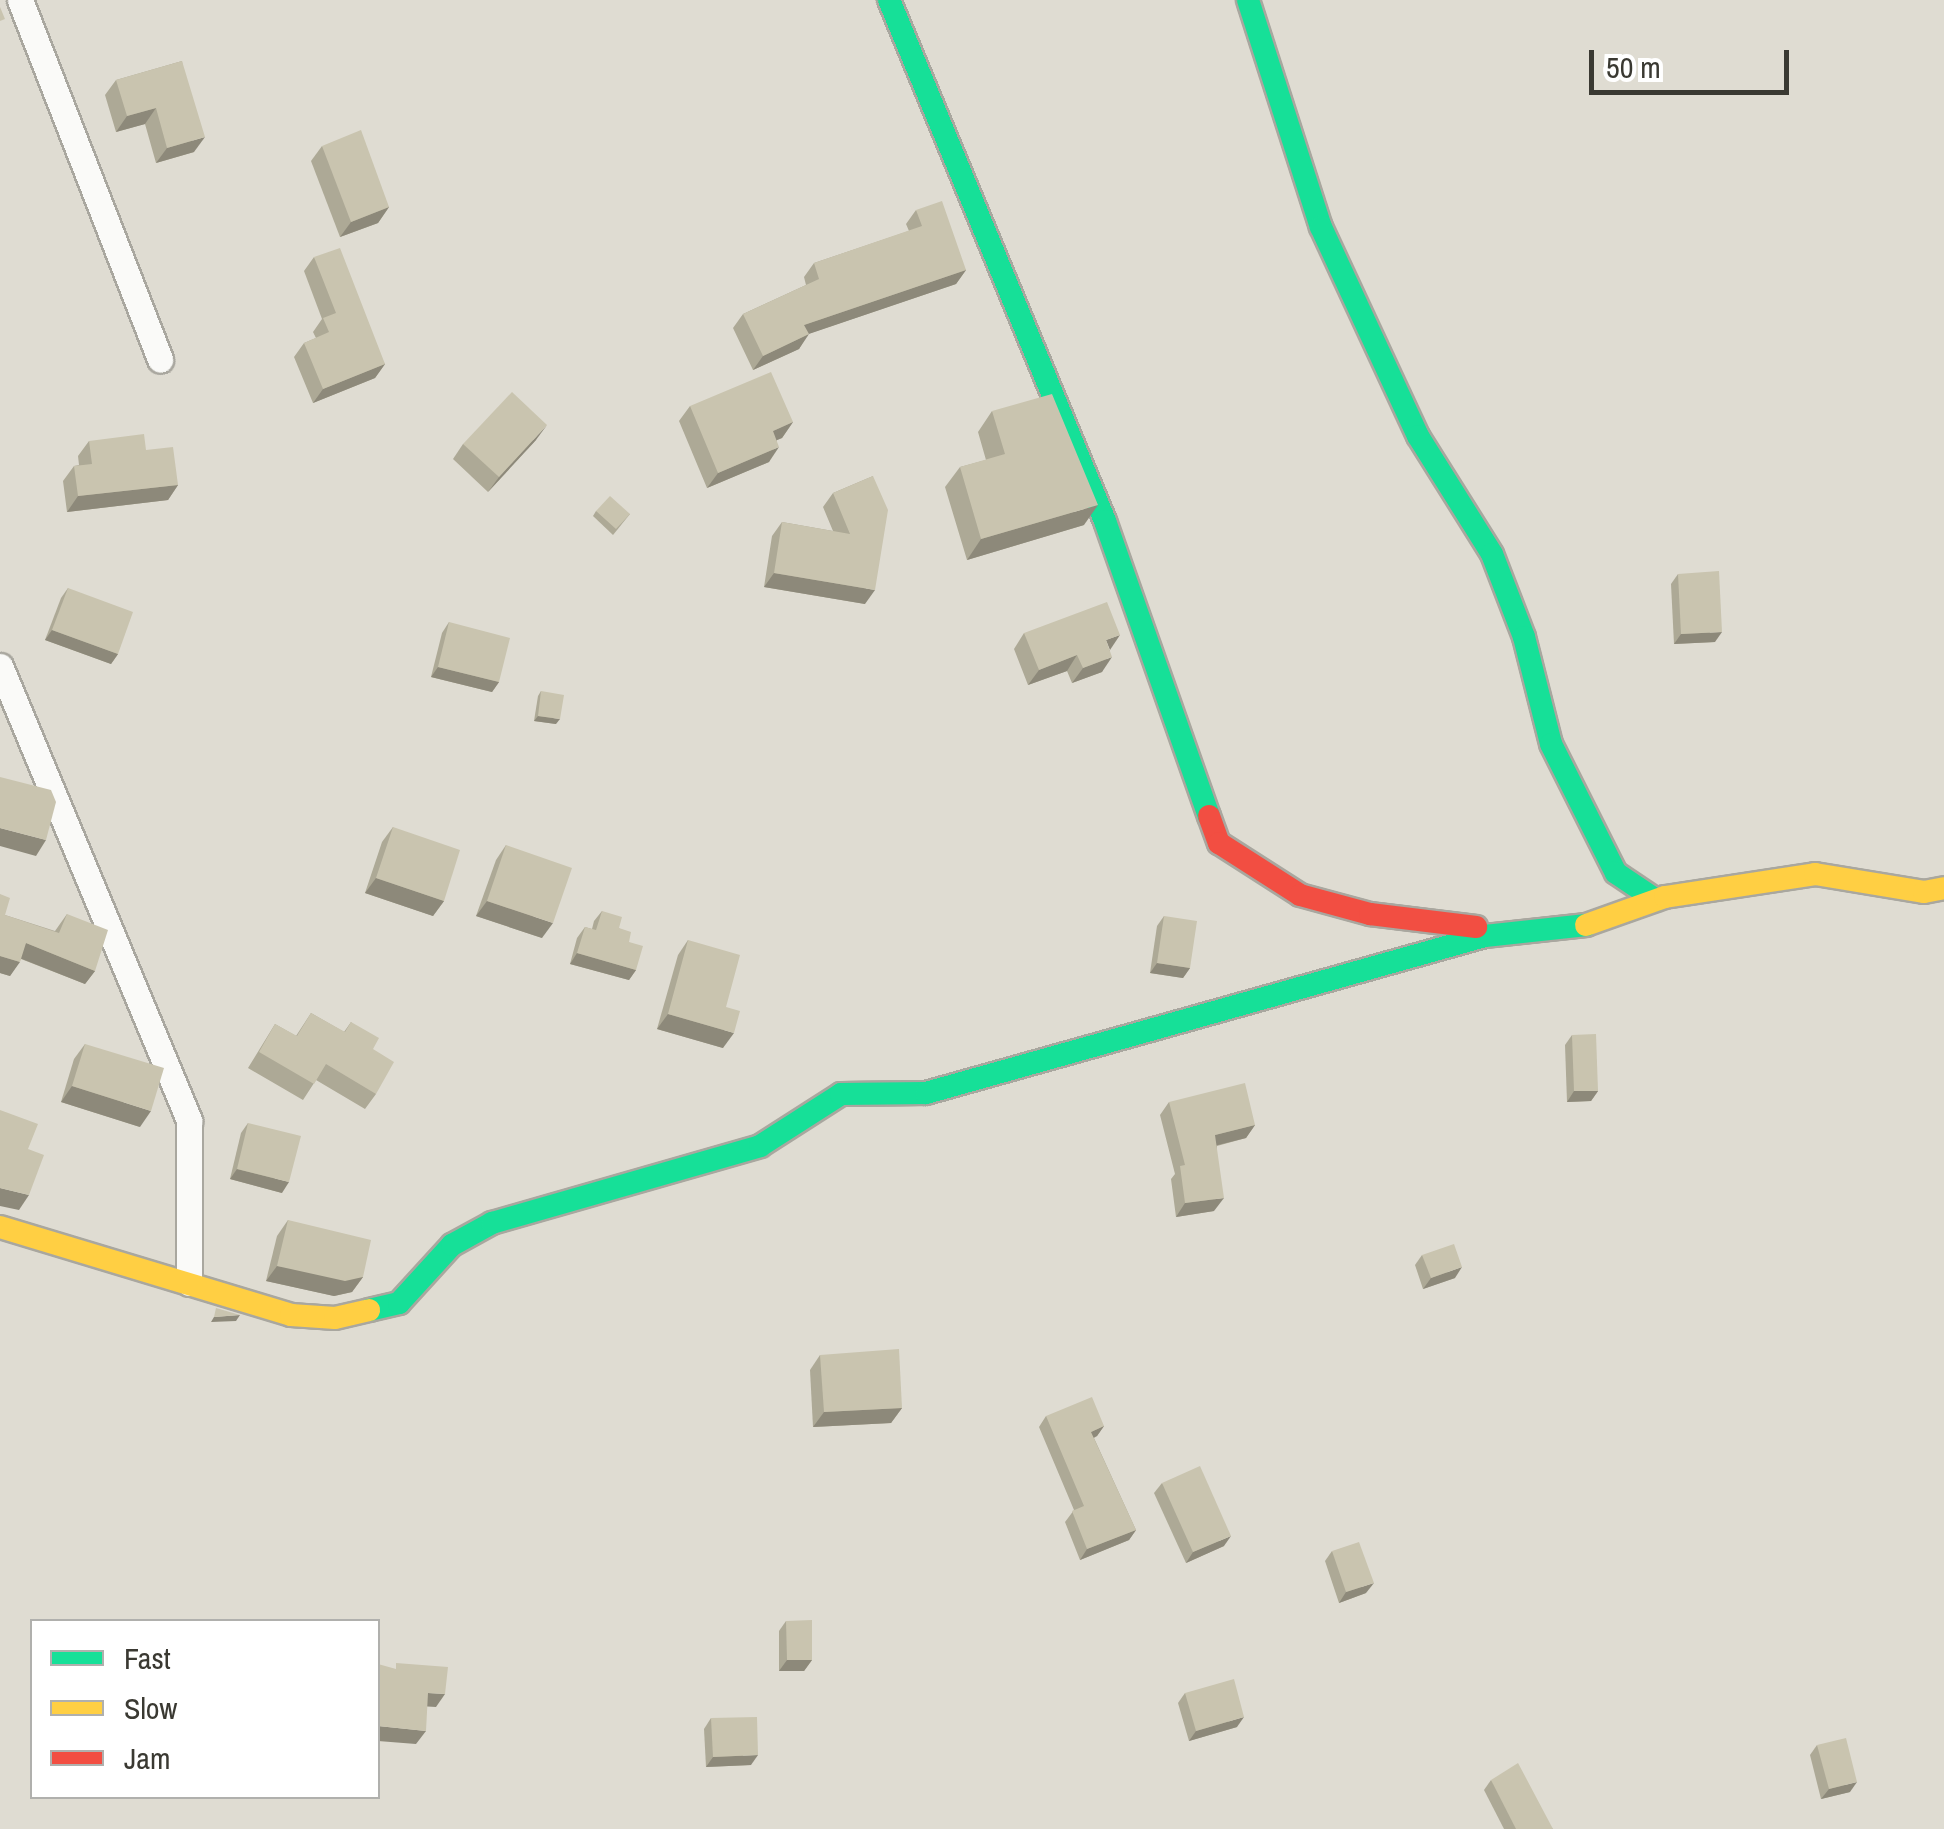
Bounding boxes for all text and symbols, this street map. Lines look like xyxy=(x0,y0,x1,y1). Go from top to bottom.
scale bar xyxy=(1594,30,1794,92)
text: 50 m xyxy=(1606,47,1661,87)
legend xyxy=(30,1619,380,1799)
text: Fast xyxy=(124,1638,171,1678)
text: Slow xyxy=(124,1688,177,1728)
text: Jam xyxy=(124,1738,170,1778)

